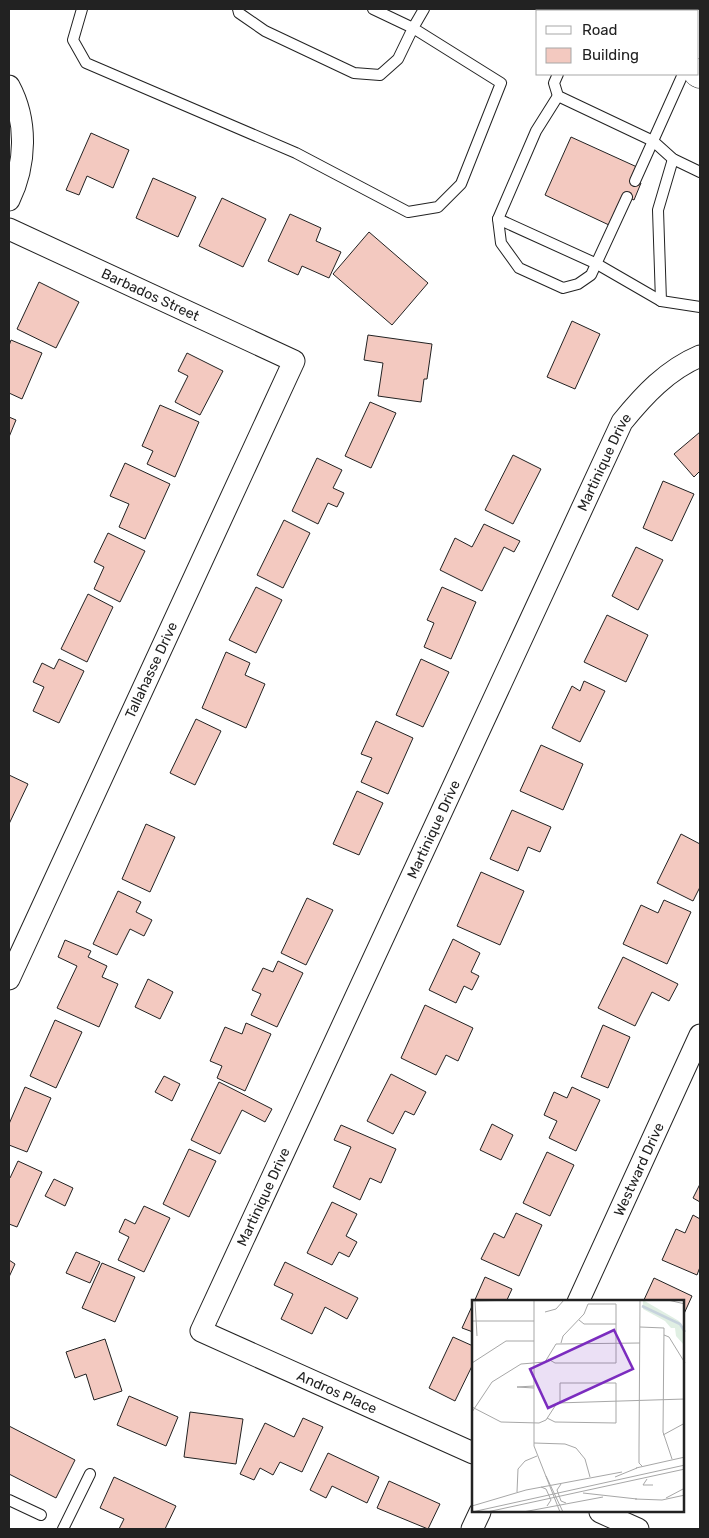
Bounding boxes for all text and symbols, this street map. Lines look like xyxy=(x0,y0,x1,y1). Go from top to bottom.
legend xyxy=(536,10,699,75)
text: Road xyxy=(582,21,618,39)
text: Building xyxy=(582,46,639,64)
street label: Barbados Street xyxy=(99,265,202,325)
street label: Martinique Drive xyxy=(574,409,635,514)
street label: Tallahasse Drive xyxy=(122,619,181,721)
street label: Martinique Drive xyxy=(404,777,464,882)
street label: Westward Drive xyxy=(610,1120,668,1219)
street label: Martinique Drive xyxy=(233,1145,294,1249)
inset map xyxy=(472,1300,684,1513)
street label: Andros Place xyxy=(294,1367,380,1418)

